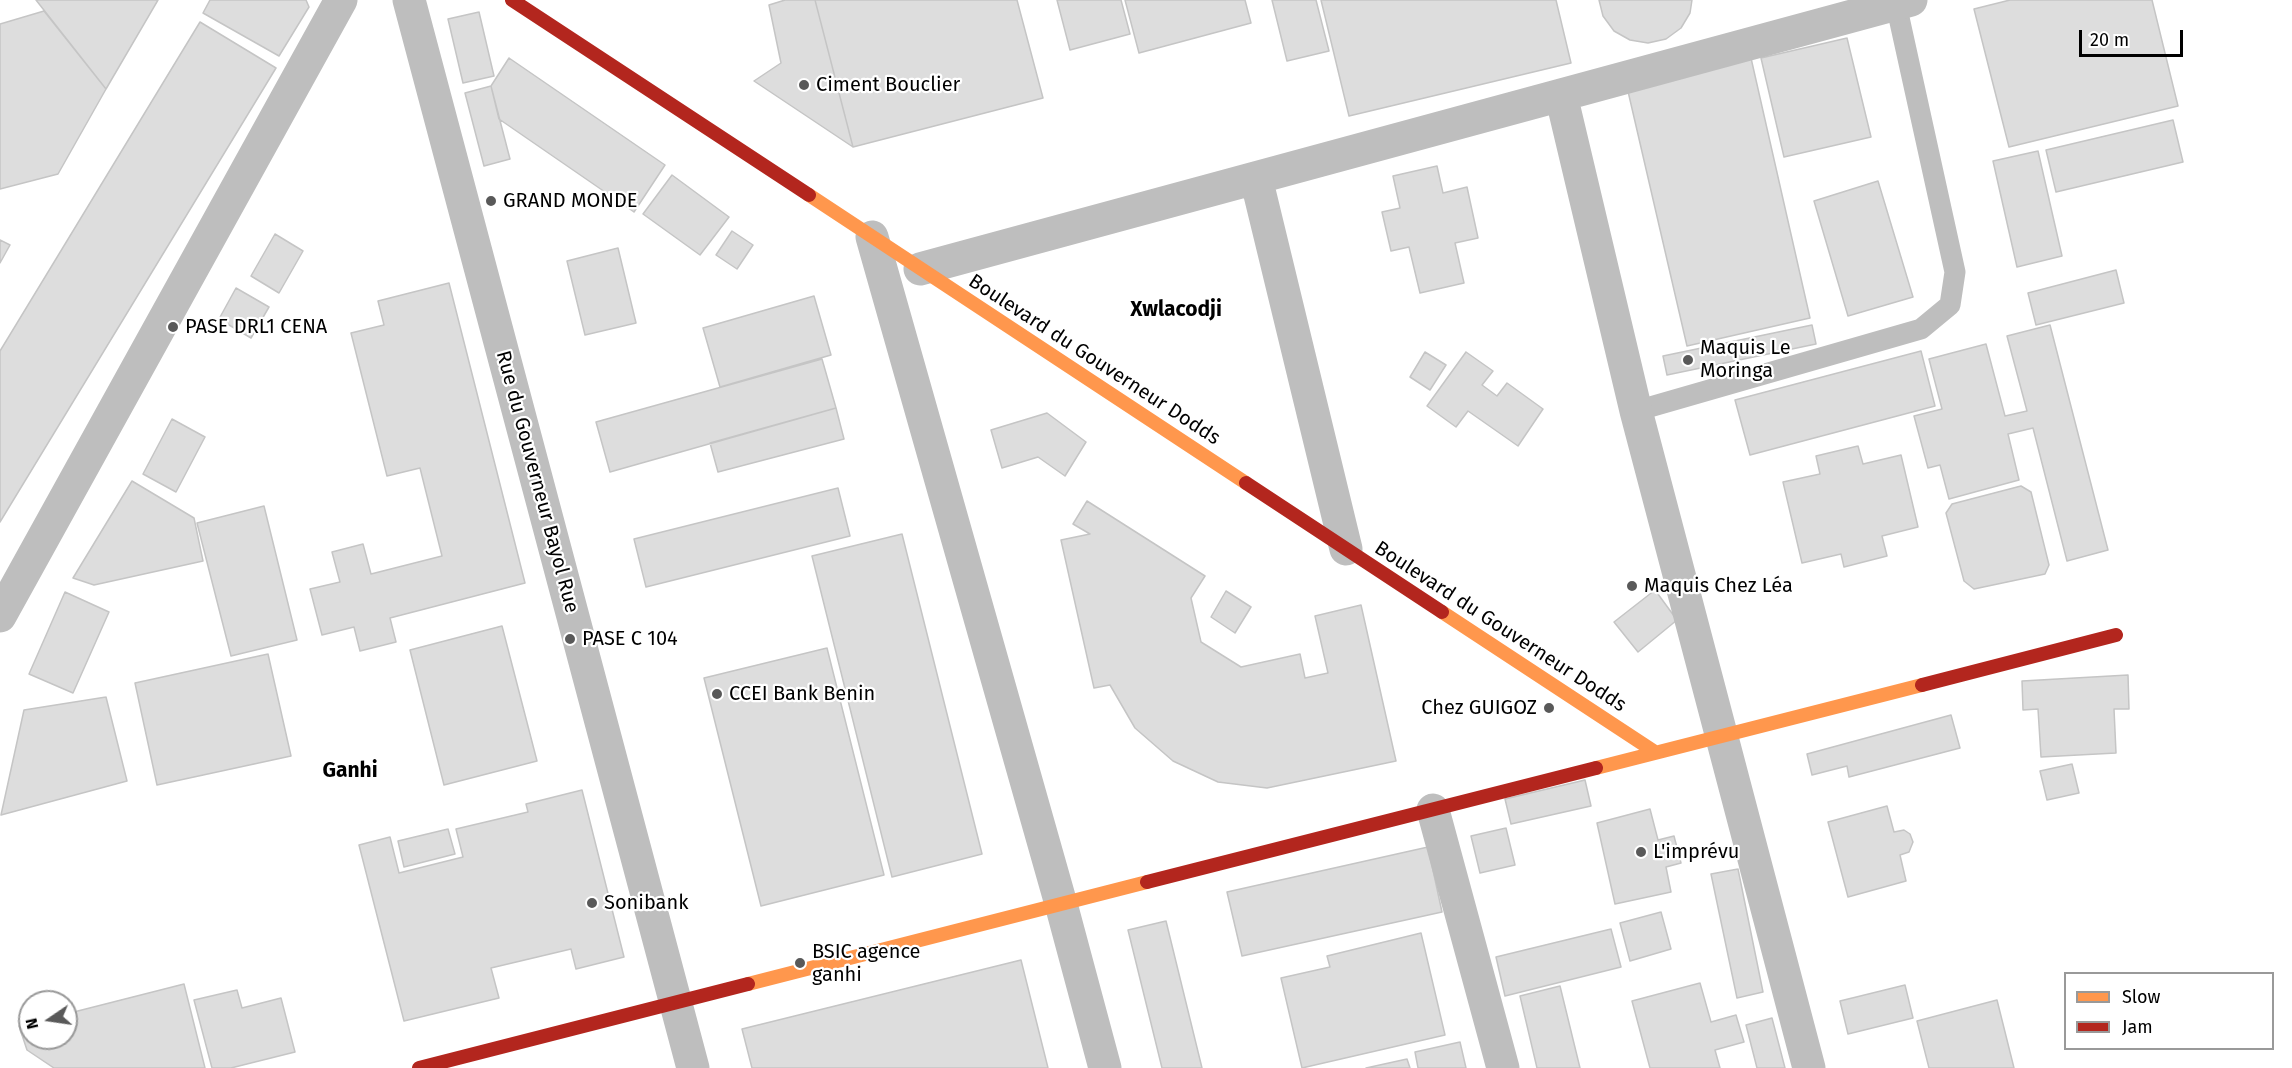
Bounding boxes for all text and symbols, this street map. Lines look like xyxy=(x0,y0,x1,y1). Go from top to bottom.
scale bar xyxy=(2082,18,2186,56)
text: 20 m xyxy=(2090,29,2129,51)
place label: Ciment Bouclier xyxy=(816,73,960,97)
marker: Ciment Bouclier xyxy=(797,78,811,92)
place label: GRAND MONDE xyxy=(503,189,637,213)
marker: GRAND MONDE xyxy=(484,194,498,208)
street label: Boulevard du Gouverneur Dodds xyxy=(964,270,1224,450)
district label: Xwlacodji xyxy=(1130,297,1222,323)
place label: PASE DRL1 CENA xyxy=(185,315,327,339)
marker: PASE DRL1 CENA xyxy=(166,320,180,334)
place label: Maquis Le Moringa xyxy=(1700,336,1791,383)
street label: Rue du Gouverneur Bayol Rue xyxy=(490,348,584,616)
marker: Maquis Le Moringa xyxy=(1681,353,1695,367)
street label: Boulevard du Gouverneur Dodds xyxy=(1370,537,1630,717)
place label: Maquis Chez Léa xyxy=(1644,574,1793,598)
marker: Maquis Chez Léa xyxy=(1625,579,1639,593)
place label: PASE C 104 xyxy=(582,627,678,651)
marker: PASE C 104 xyxy=(563,632,577,646)
place label: CCEI Bank Benin xyxy=(729,682,875,706)
marker: CCEI Bank Benin xyxy=(710,687,724,701)
place label: Chez GUIGOZ xyxy=(1421,696,1537,720)
marker: Chez GUIGOZ xyxy=(1542,701,1556,715)
district label: Ganhi xyxy=(322,758,378,784)
place label: L'imprévu xyxy=(1653,840,1739,864)
marker: L'imprévu xyxy=(1634,845,1648,859)
place label: Sonibank xyxy=(604,891,688,915)
marker: Sonibank xyxy=(585,896,599,910)
place label: BSIC agence ganhi xyxy=(812,940,920,987)
marker: BSIC agence ganhi xyxy=(793,956,807,970)
legend xyxy=(2064,972,2274,1050)
text: Slow xyxy=(2122,986,2160,1008)
north arrow xyxy=(18,990,78,1050)
text: N xyxy=(21,1016,42,1031)
text: Jam xyxy=(2122,1016,2153,1038)

